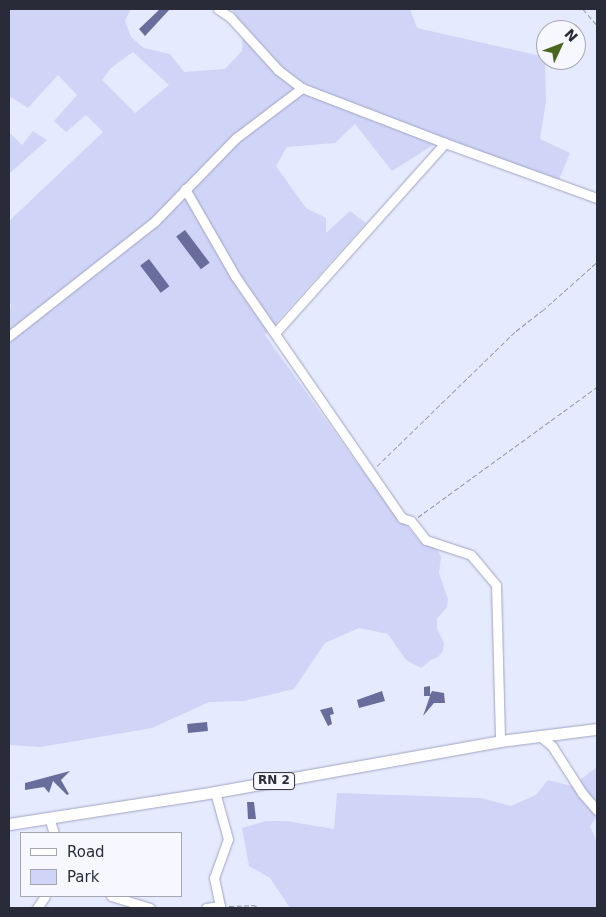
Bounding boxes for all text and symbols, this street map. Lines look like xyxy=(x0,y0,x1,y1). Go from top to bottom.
north arrow xyxy=(536,20,586,70)
text: N xyxy=(561,26,581,45)
road number: RN 2 xyxy=(253,771,295,790)
legend xyxy=(20,832,182,897)
text: Road xyxy=(67,843,105,861)
text: Park xyxy=(67,868,99,886)

